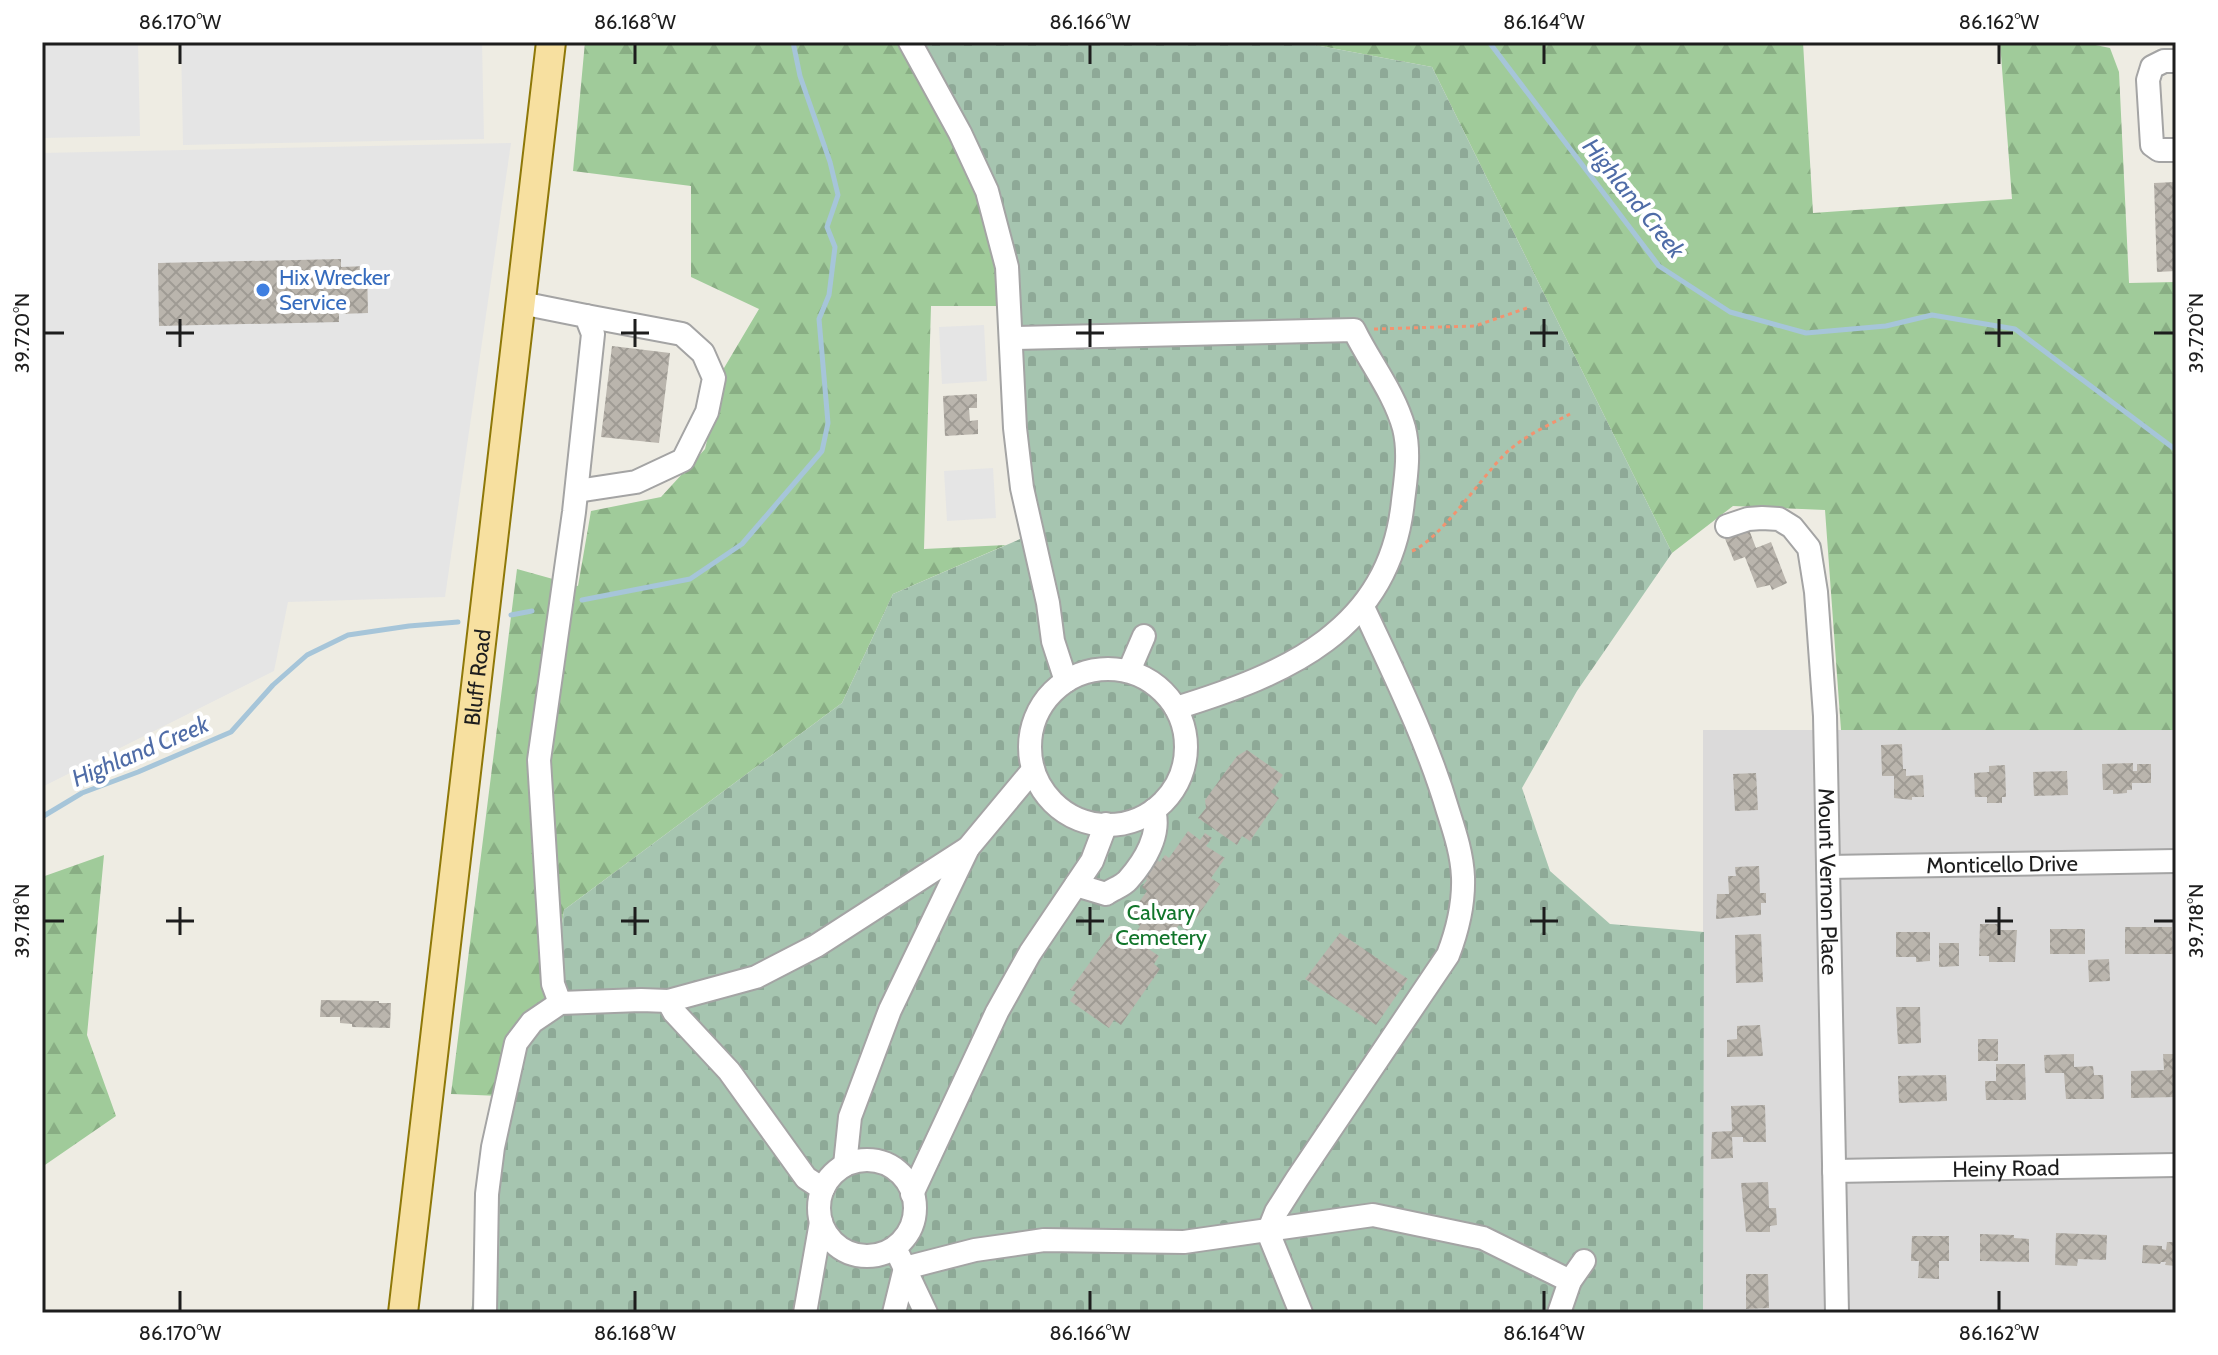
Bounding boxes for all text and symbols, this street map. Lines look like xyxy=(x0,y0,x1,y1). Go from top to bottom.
text: 86.170°W xyxy=(139,10,221,34)
text: 86.168°W xyxy=(594,10,676,34)
text: 86.166°W xyxy=(1049,10,1131,34)
text: 86.164°W xyxy=(1503,10,1585,34)
text: 86.162°W xyxy=(1959,10,2039,34)
water label: Highland Creek xyxy=(1577,132,1692,264)
place label: Hix Wrecker Service xyxy=(279,264,390,316)
marker: Hix Wrecker Service xyxy=(254,281,272,299)
text: 39.720°N xyxy=(10,293,34,373)
text: 39.720°N xyxy=(2184,293,2208,373)
street label: Bluff Road xyxy=(458,628,496,727)
water label: Highland Creek xyxy=(67,709,213,793)
street label: Mount Vernon Place xyxy=(1813,788,1844,975)
street label: Monticello Drive xyxy=(1926,849,2078,879)
text: 39.718°N xyxy=(10,884,34,958)
text: 39.718°N xyxy=(2184,884,2208,958)
park label: Calvary Cemetery xyxy=(1115,899,1207,951)
street label: Heiny Road xyxy=(1952,1154,2060,1182)
text: 86.170°W xyxy=(139,1321,221,1345)
text: 86.168°W xyxy=(594,1321,676,1345)
text: 86.166°W xyxy=(1049,1321,1131,1345)
text: 86.164°W xyxy=(1503,1321,1585,1345)
text: 86.162°W xyxy=(1959,1321,2039,1345)

